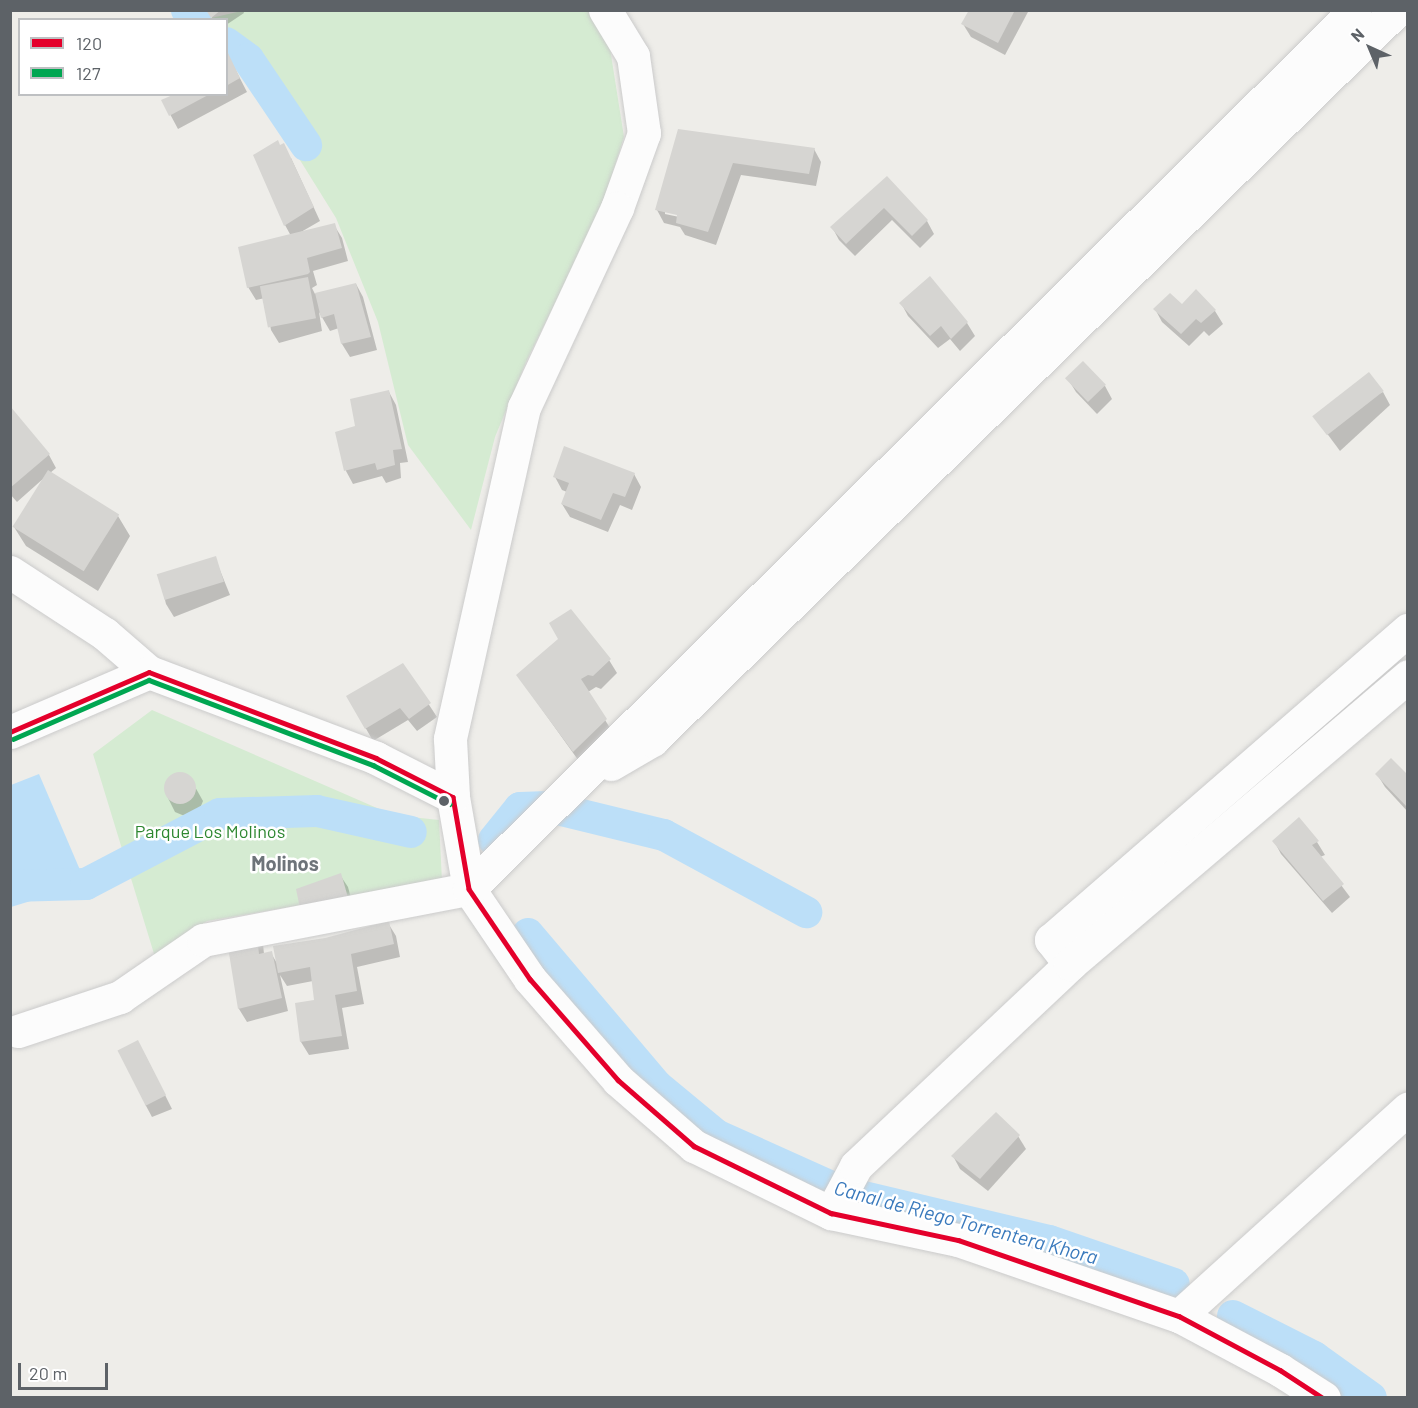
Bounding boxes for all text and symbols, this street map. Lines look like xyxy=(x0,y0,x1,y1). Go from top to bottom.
legend xyxy=(18,18,228,96)
north arrow xyxy=(1340,18,1400,78)
text: N xyxy=(1347,24,1368,45)
text: 120 xyxy=(76,32,102,54)
text: 127 xyxy=(76,62,100,84)
unlabelled marker xyxy=(438,795,450,807)
park label: Parque Los Molinos xyxy=(135,820,285,842)
district label: Molinos xyxy=(251,851,319,875)
water label: Canal de Riego Torrentera Khora xyxy=(832,1175,1100,1269)
scale bar xyxy=(21,1351,111,1389)
text: 20 m xyxy=(29,1362,67,1384)

